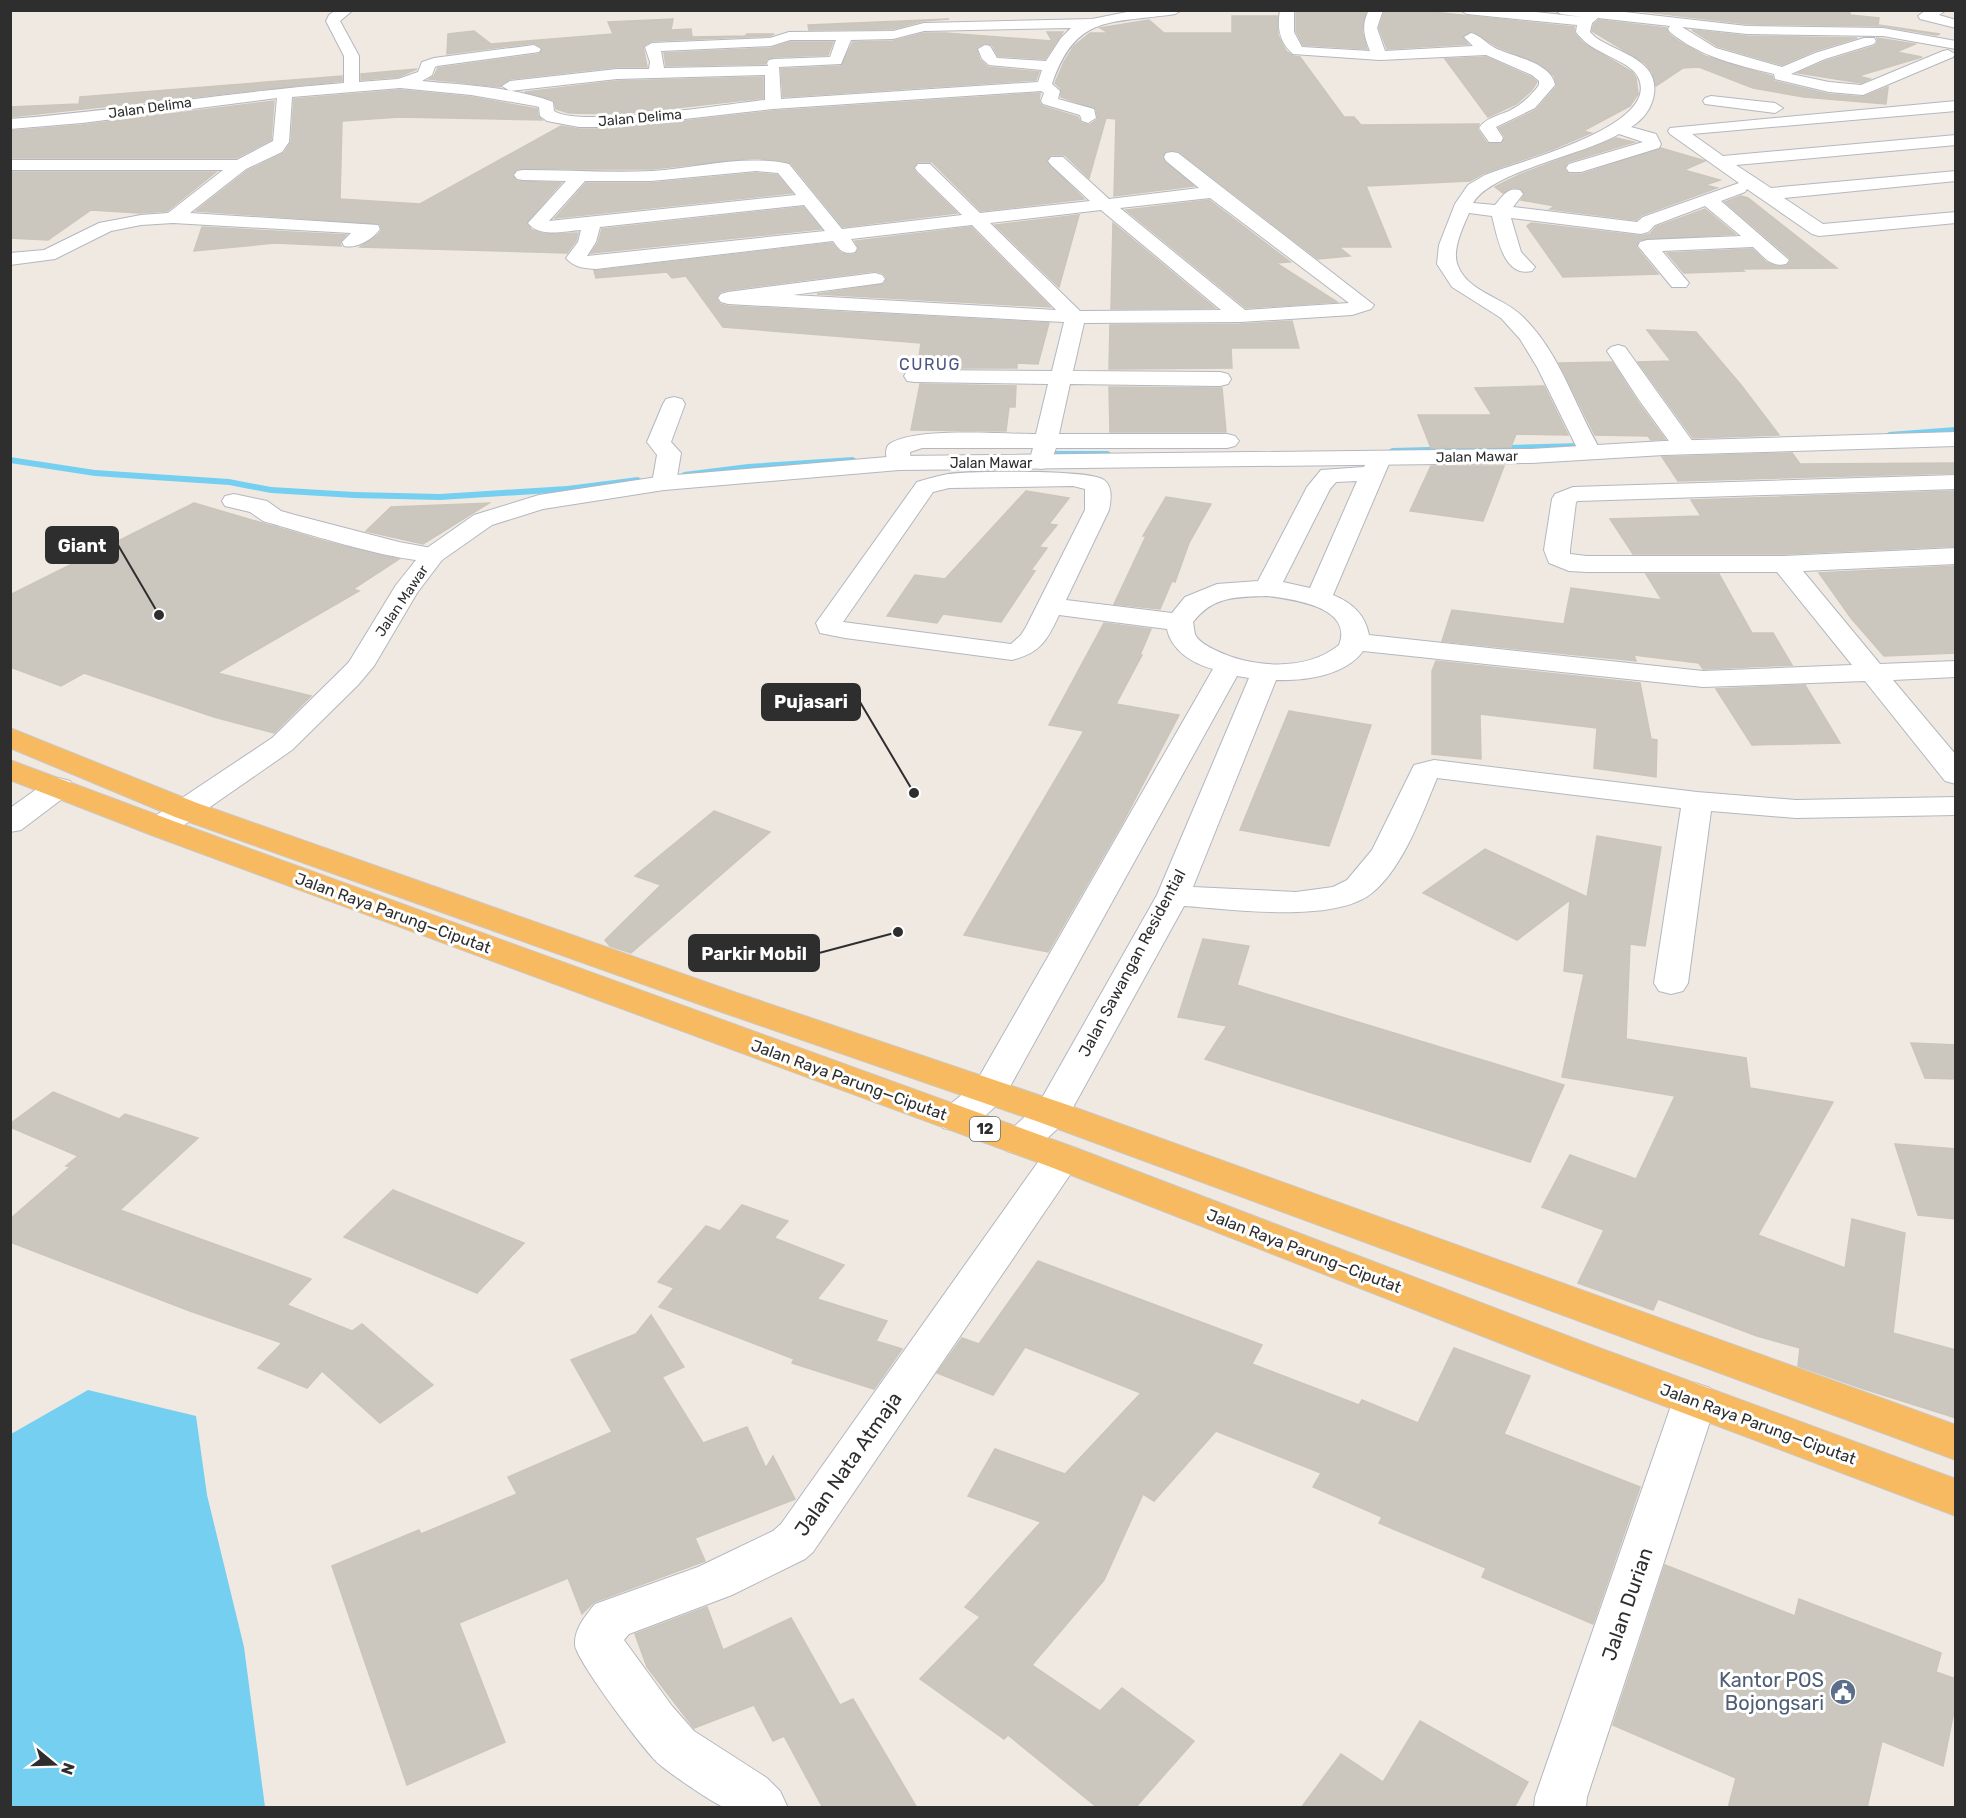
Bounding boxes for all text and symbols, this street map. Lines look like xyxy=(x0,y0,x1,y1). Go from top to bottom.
street label: Jalan Delima xyxy=(107,94,193,122)
street label: Jalan Delima xyxy=(597,106,683,130)
district label: CURUG xyxy=(899,355,961,374)
street label: Jalan Mawar xyxy=(1436,448,1519,466)
street label: Jalan Mawar xyxy=(950,455,1033,472)
callout: Giant xyxy=(46,527,118,563)
text: Giant xyxy=(58,535,106,557)
street label: Jalan Mawar xyxy=(372,561,432,640)
callout: Pujasari xyxy=(762,684,860,720)
text: Pujasari xyxy=(774,691,848,713)
street label: Jalan Sawangan Residential xyxy=(1074,866,1190,1060)
street label: Jalan Raya Parung—Ciputat xyxy=(293,869,493,957)
callout: Parkir Mobil xyxy=(689,935,819,971)
text: Parkir Mobil xyxy=(701,943,807,965)
street label: Jalan Raya Parung—Ciputat xyxy=(749,1036,949,1124)
road number: 12 xyxy=(970,1117,1000,1141)
street label: Jalan Raya Parung—Ciputat xyxy=(1204,1205,1404,1297)
street label: Jalan Raya Parung—Ciputat xyxy=(1658,1380,1858,1468)
street label: Jalan Nata Atmaja xyxy=(789,1387,907,1541)
street label: Jalan Durian xyxy=(1596,1544,1658,1664)
place label: Kantor POS Bojongsari xyxy=(1719,1668,1824,1715)
public building icon: Kantor POS Bojongsari xyxy=(1828,1677,1858,1707)
north arrow xyxy=(24,1734,84,1794)
text: N xyxy=(57,1760,79,1777)

